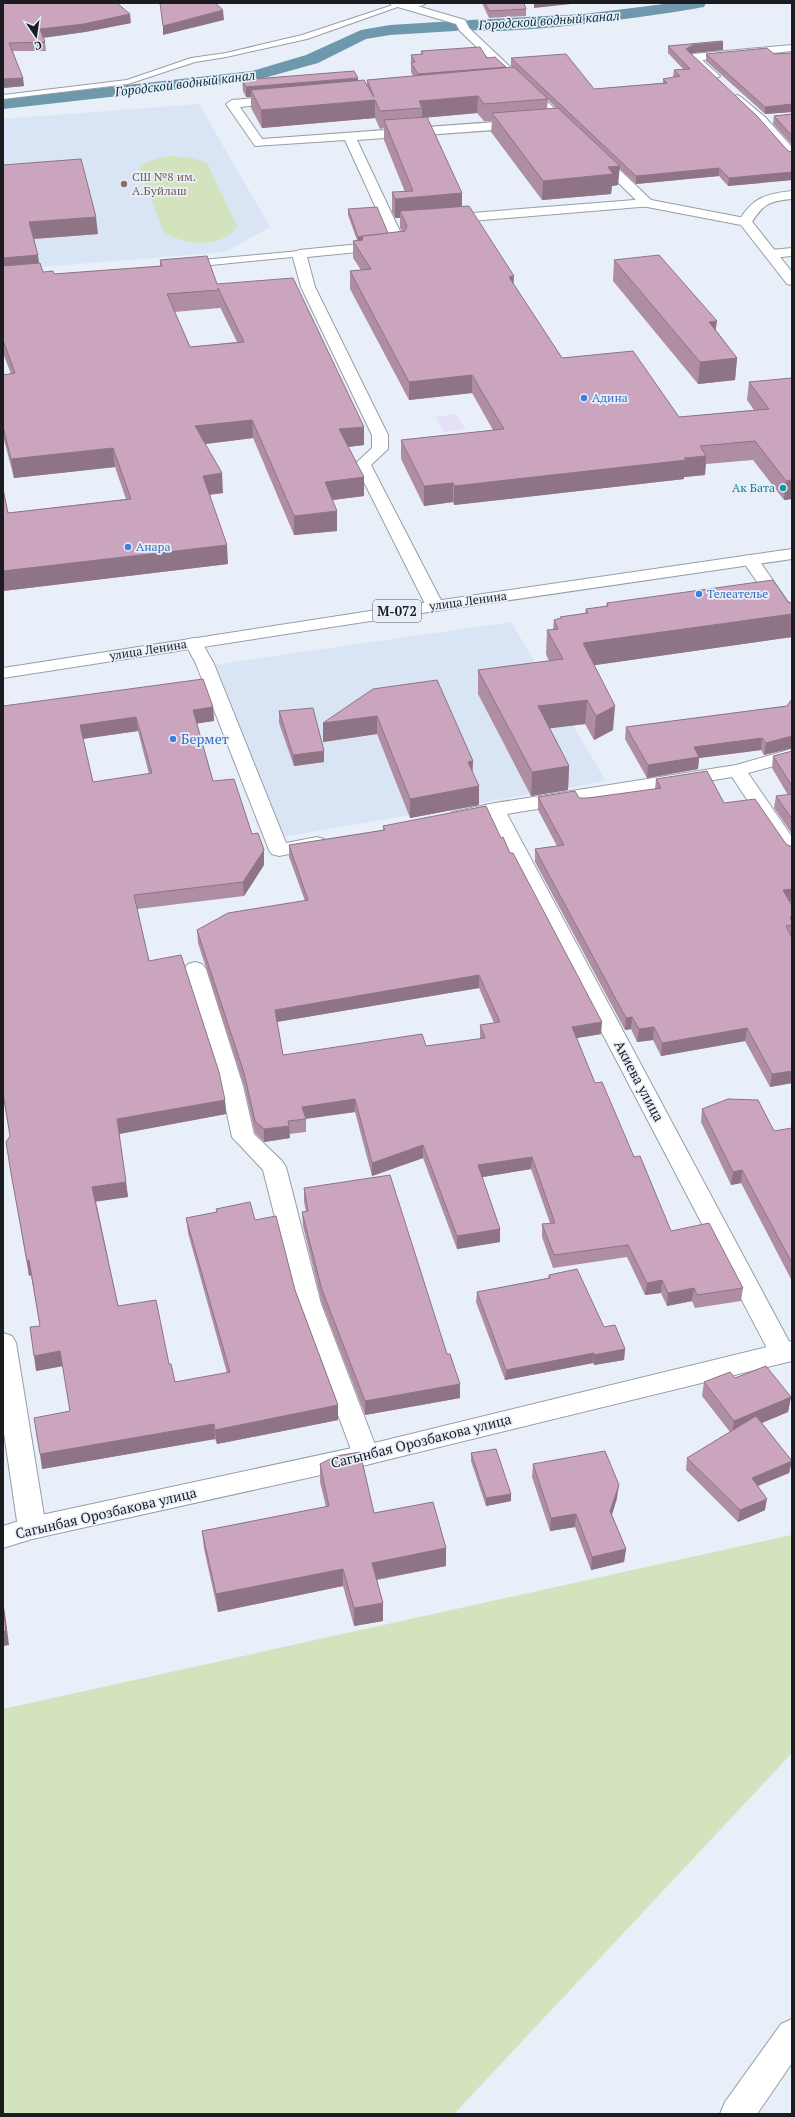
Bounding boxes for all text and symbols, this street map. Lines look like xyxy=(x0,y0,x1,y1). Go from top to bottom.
water label: Городской водный канал xyxy=(477,6,620,34)
north arrow xyxy=(16,16,56,56)
text: С xyxy=(33,38,43,53)
water label: Городской водный канал xyxy=(113,65,257,101)
place label: СШ №8 им. А.Буйлаш xyxy=(132,169,196,198)
marker: СШ №8 им. А.Буйлаш xyxy=(119,179,129,189)
place label: Адина xyxy=(592,390,628,405)
marker: Адина xyxy=(579,393,589,403)
place label: Ак Бата xyxy=(732,480,775,495)
marker: Ак Бата xyxy=(778,483,788,493)
place label: Анара xyxy=(136,539,170,554)
marker: Анара xyxy=(123,542,133,552)
place label: Телеателье xyxy=(707,586,768,601)
street label: улица Ленина xyxy=(427,588,508,613)
marker: Телеателье xyxy=(694,589,704,599)
road number: М-072 xyxy=(373,600,421,622)
street label: улица Ленина xyxy=(107,636,188,663)
place label: Бермет xyxy=(181,729,229,748)
marker: Бермет xyxy=(168,734,178,744)
street label: Акиева улица xyxy=(610,1037,669,1125)
street label: Сагынбая Орозбакова улица xyxy=(329,1409,513,1472)
street label: Сагынбая Орозбакова улица xyxy=(13,1482,198,1543)

